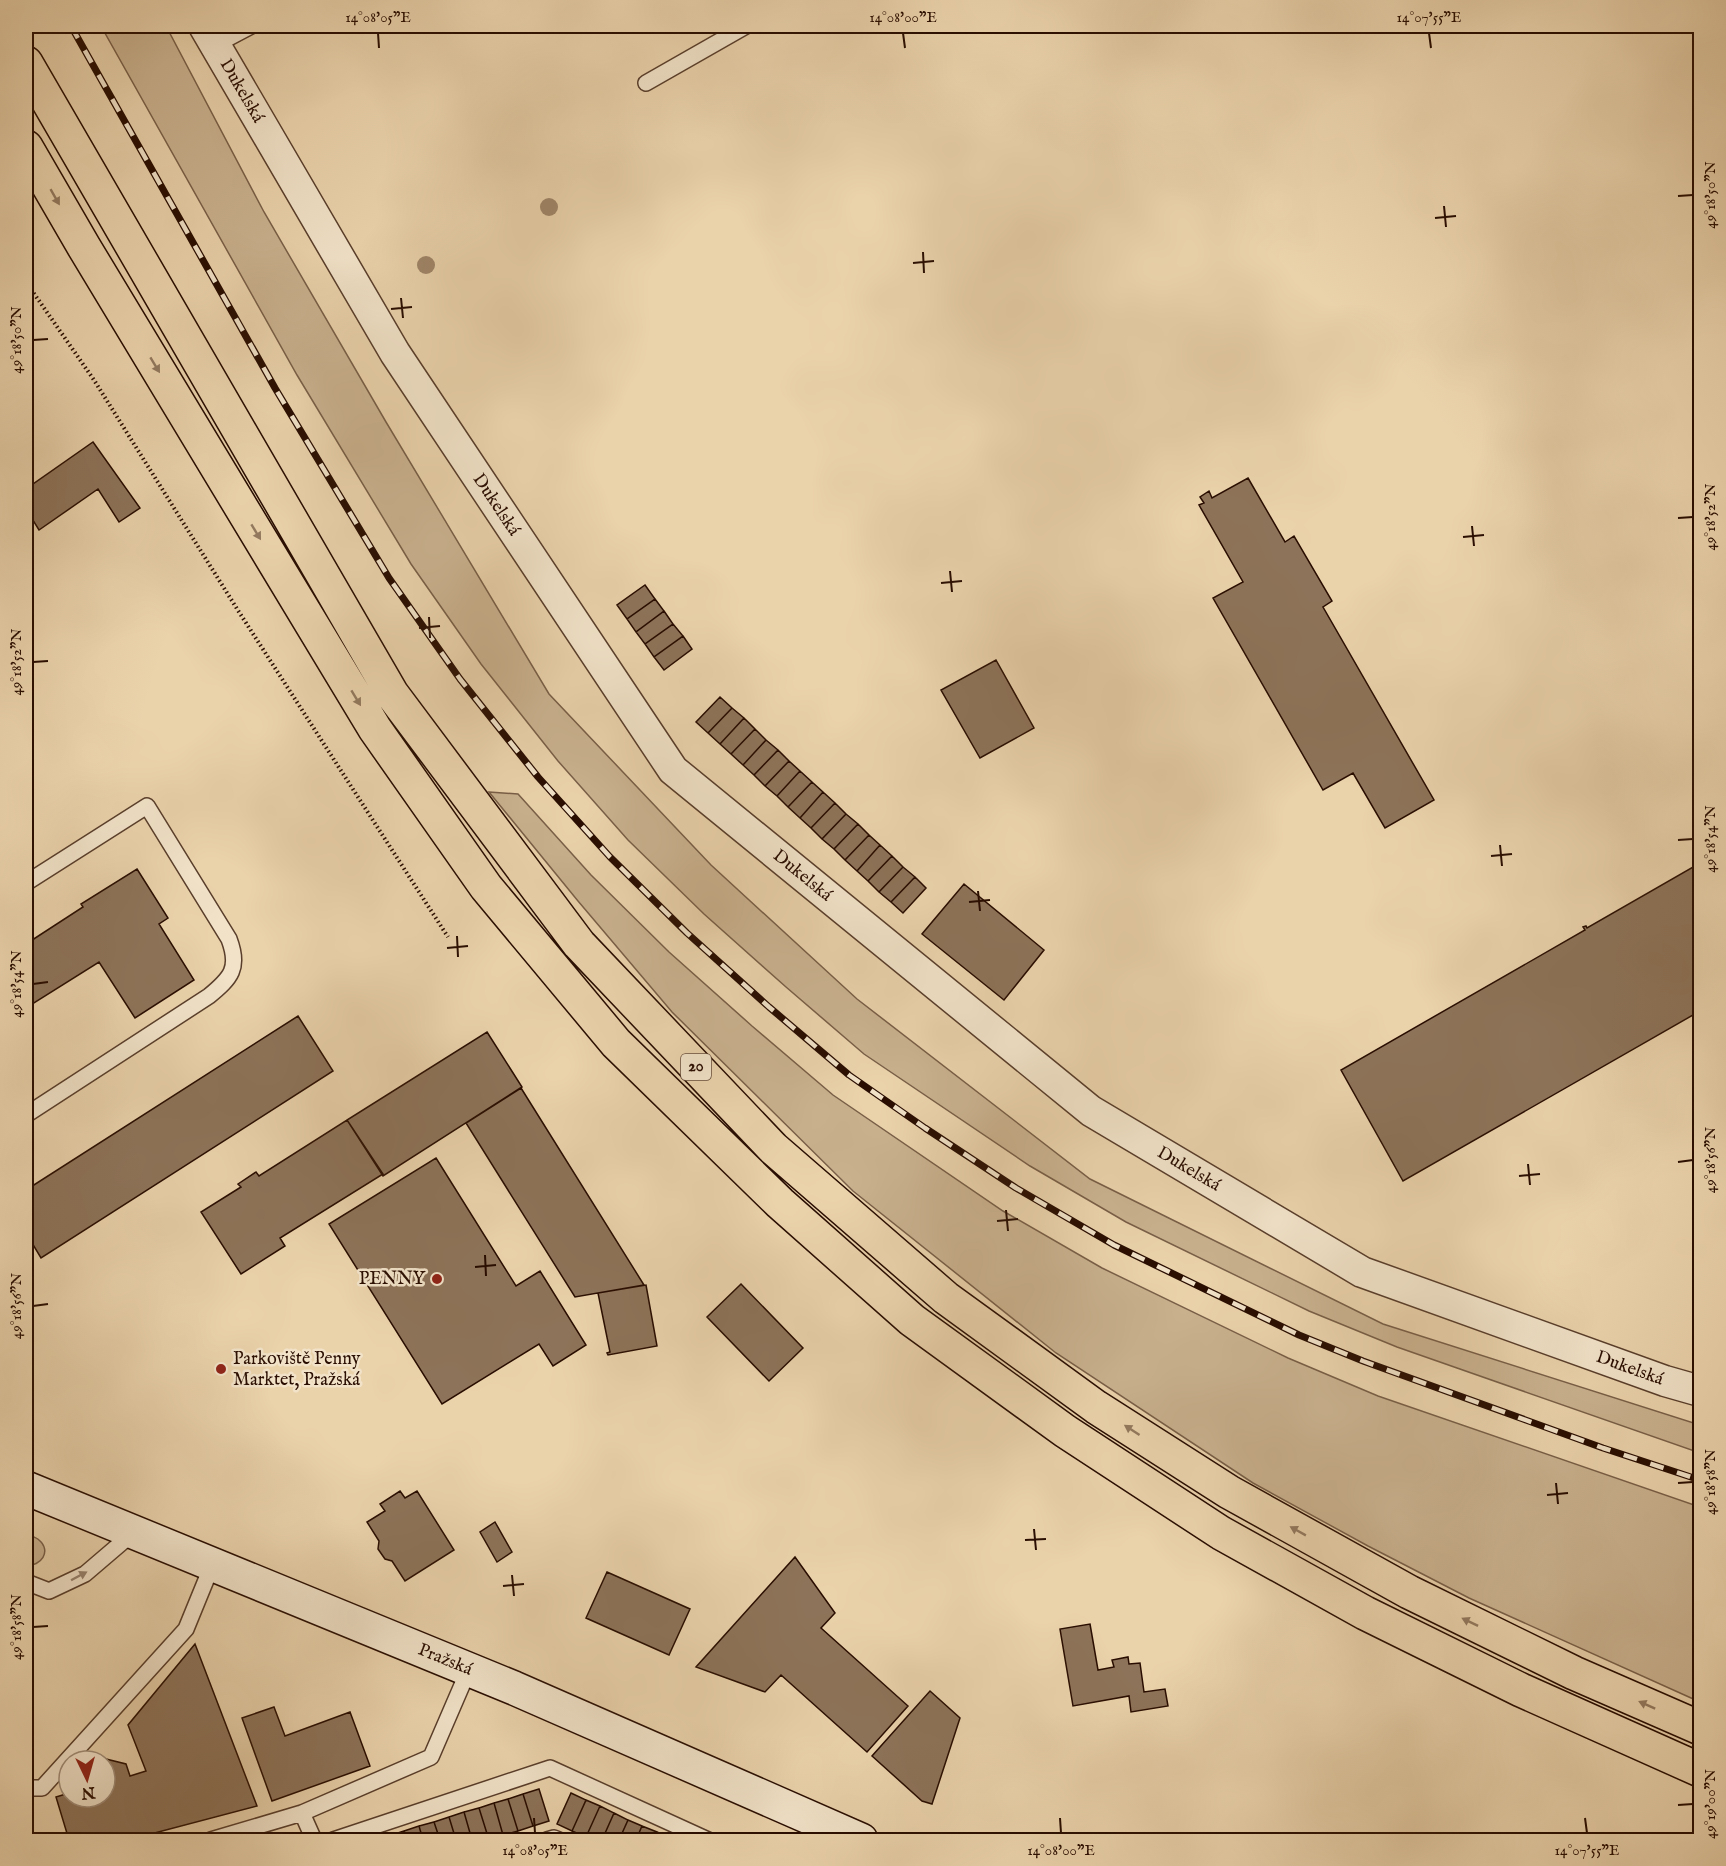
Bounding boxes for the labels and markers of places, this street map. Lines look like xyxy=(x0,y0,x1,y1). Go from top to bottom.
place label: PENNY xyxy=(359,1268,426,1291)
marker: PENNY xyxy=(430,1272,444,1286)
place label: Parkoviště Penny Marktet, Pražská xyxy=(233,1348,361,1392)
marker: Parkoviště Penny Marktet, Pražská xyxy=(214,1362,228,1376)

